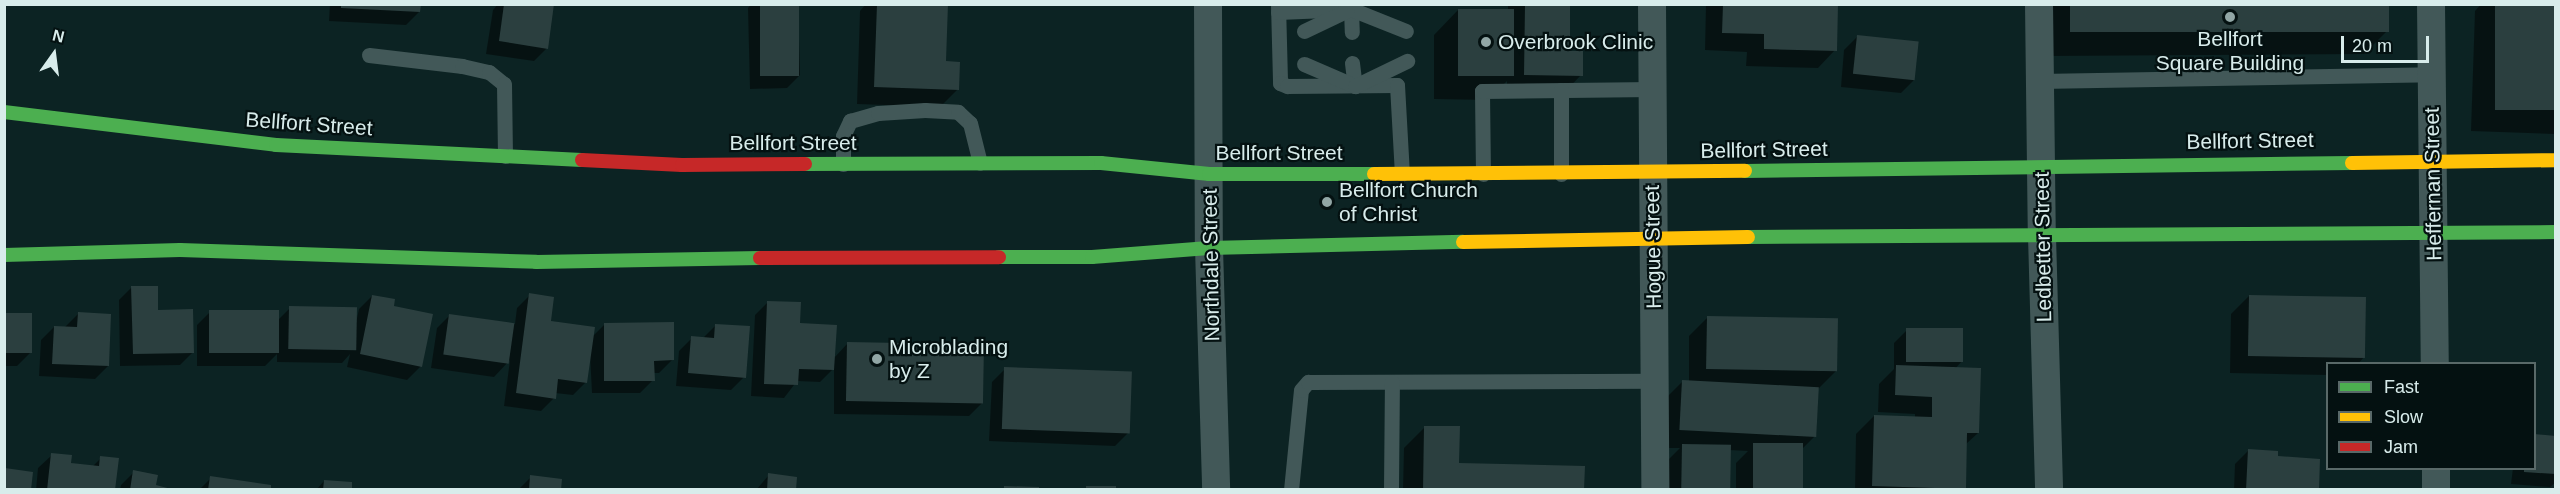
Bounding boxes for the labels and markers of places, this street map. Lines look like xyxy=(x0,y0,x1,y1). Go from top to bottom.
marker: Bellfort Square Building xyxy=(2223,10,2237,24)
place label: Bellfort Square Building xyxy=(2156,26,2304,76)
place label: Overbrook Clinic xyxy=(1498,29,1653,55)
marker: Overbrook Clinic xyxy=(1479,35,1493,49)
place label: Bellfort Church of Christ xyxy=(1339,177,1478,227)
marker: Bellfort Church of Christ xyxy=(1320,195,1334,209)
place label: Microblading by Z xyxy=(889,334,1008,384)
marker: Microblading by Z xyxy=(870,352,884,366)

